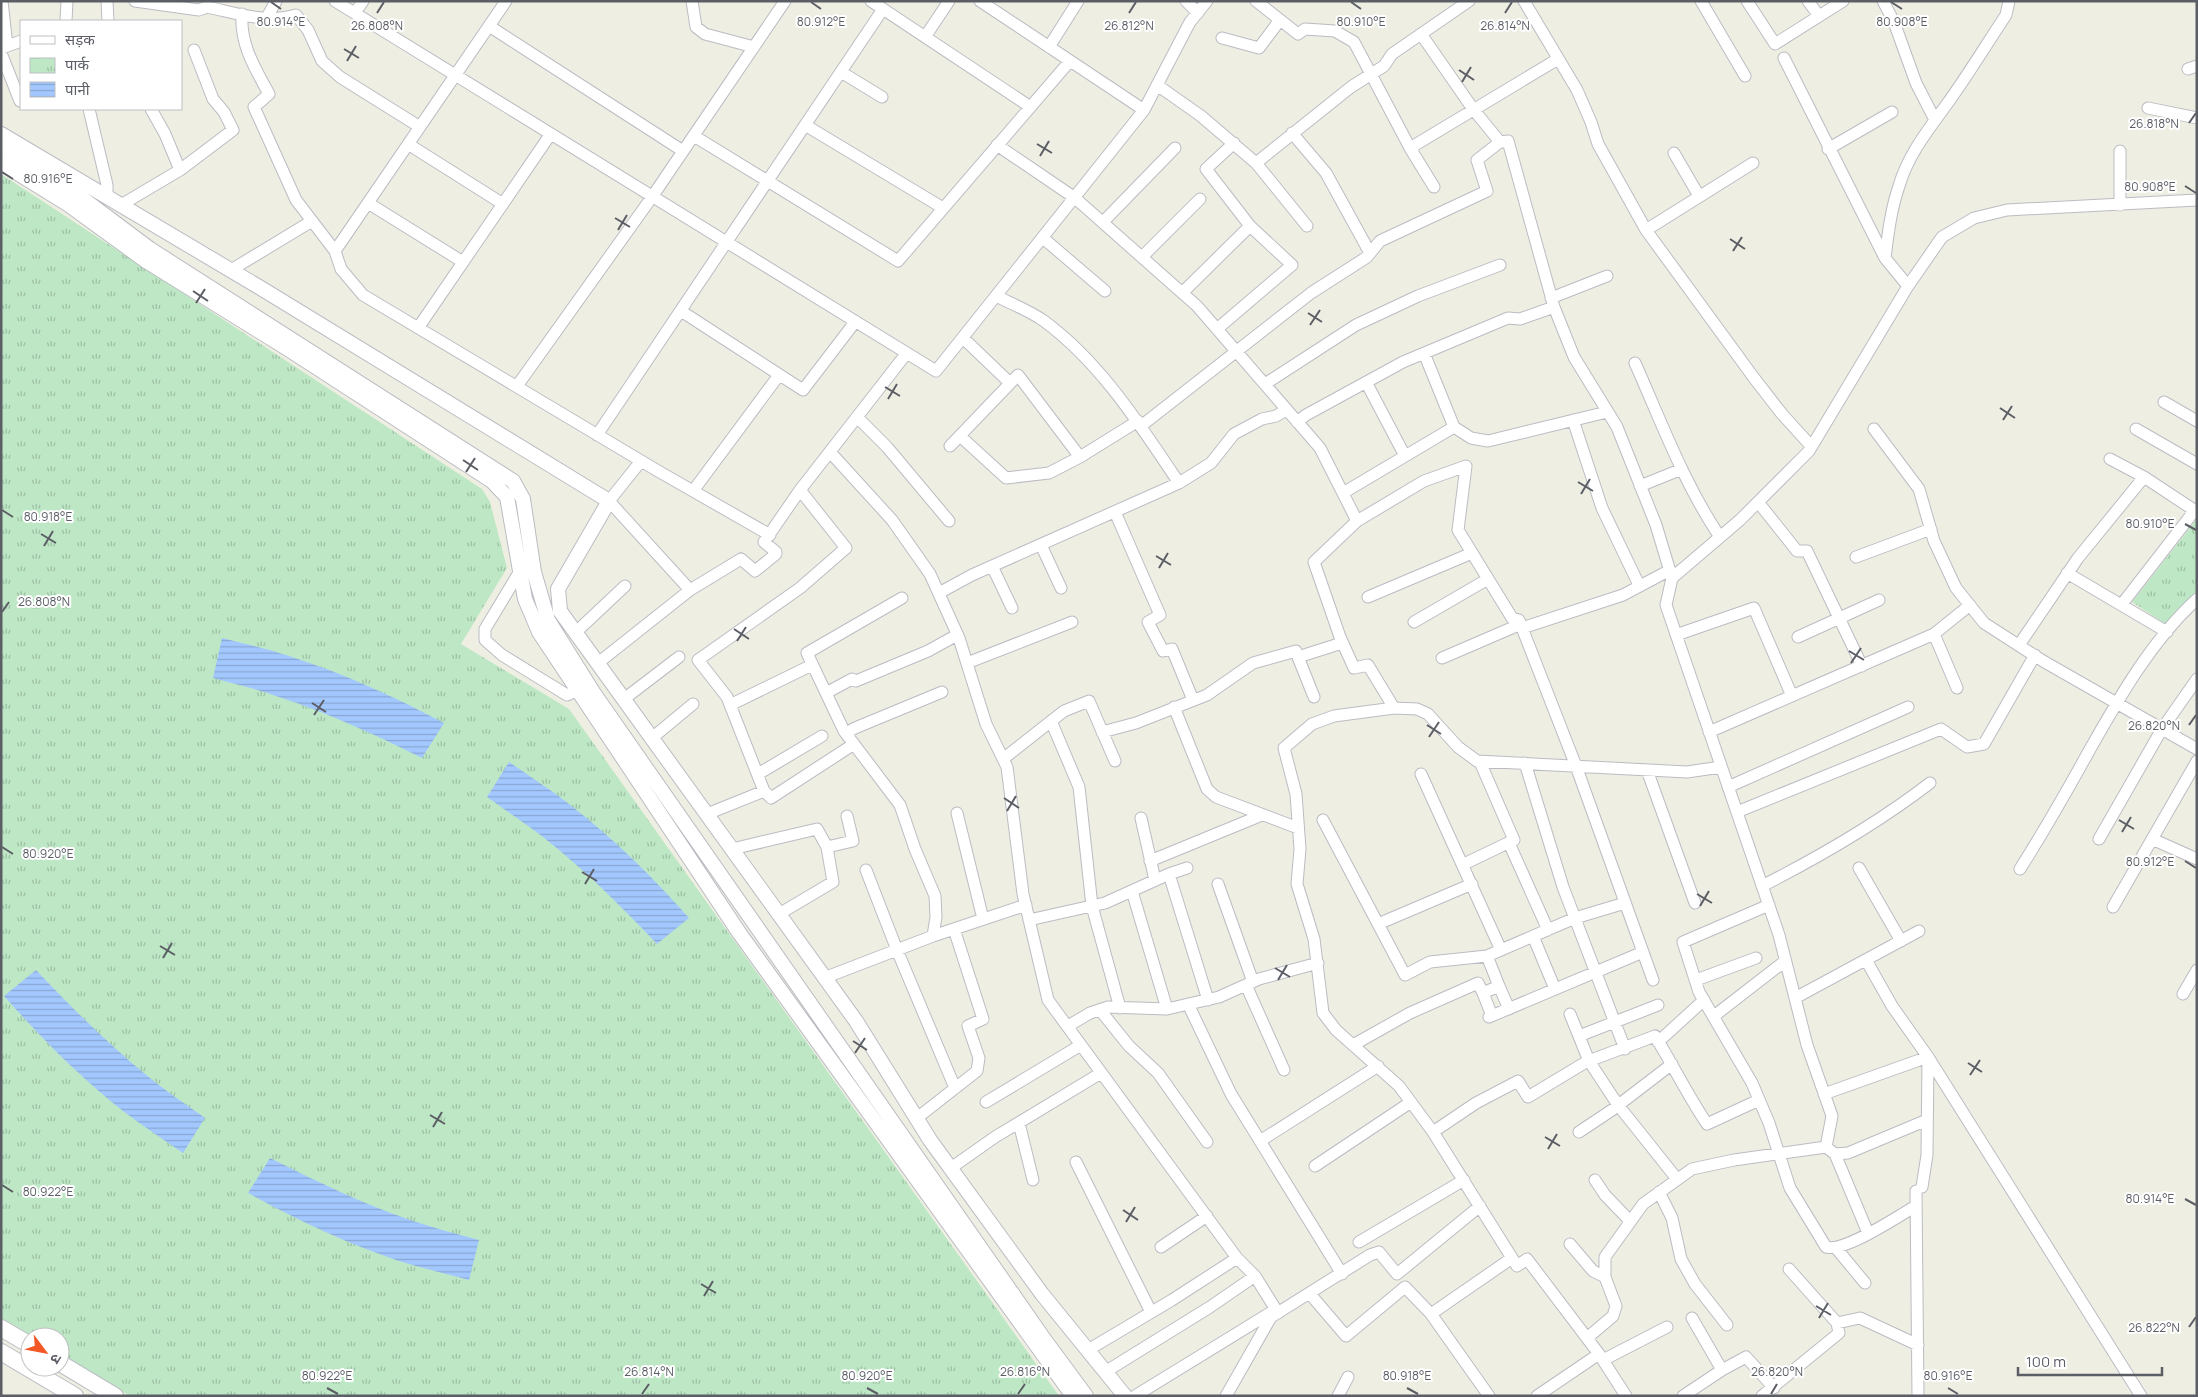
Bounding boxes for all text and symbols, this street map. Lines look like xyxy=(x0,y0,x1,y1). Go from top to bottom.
text: 80.914°E xyxy=(257,13,306,30)
text: 80.912°E xyxy=(797,13,845,30)
text: 80.910°E xyxy=(1336,13,1386,30)
text: 80.908°E xyxy=(1876,13,1928,30)
text: 26.808°N xyxy=(351,17,403,34)
text: 26.812°N xyxy=(1104,17,1154,34)
text: 26.814°N xyxy=(1480,17,1530,34)
legend xyxy=(20,20,182,110)
text: सड़क xyxy=(65,29,95,50)
text: पार्क xyxy=(65,54,89,75)
text: पानी xyxy=(65,79,91,100)
text: 26.818°N xyxy=(2129,115,2179,132)
text: 80.916°E xyxy=(23,170,73,187)
text: 80.908°E xyxy=(2124,178,2176,195)
text: 80.918°E xyxy=(24,508,72,525)
text: 80.910°E xyxy=(2125,515,2175,532)
text: 26.808°N xyxy=(18,593,70,610)
text: 26.820°N xyxy=(2128,717,2180,734)
text: 80.920°E xyxy=(22,845,74,862)
text: 80.912°E xyxy=(2126,853,2174,870)
text: 80.922°E xyxy=(23,1183,74,1200)
text: 80.914°E xyxy=(2126,1190,2175,1207)
text: 26.822°N xyxy=(2128,1319,2180,1336)
north arrow xyxy=(20,1327,70,1377)
scale bar xyxy=(2018,1344,2162,1376)
text: उ xyxy=(46,1351,67,1368)
text: 100 m xyxy=(2026,1351,2066,1372)
text: 26.814°N xyxy=(624,1363,674,1380)
text: 26.816°N xyxy=(1000,1363,1050,1380)
text: 26.820°N xyxy=(1751,1363,1803,1380)
text: 80.922°E xyxy=(302,1367,353,1384)
text: 80.920°E xyxy=(841,1367,893,1384)
text: 80.918°E xyxy=(1383,1367,1431,1384)
text: 80.916°E xyxy=(1923,1367,1973,1384)

